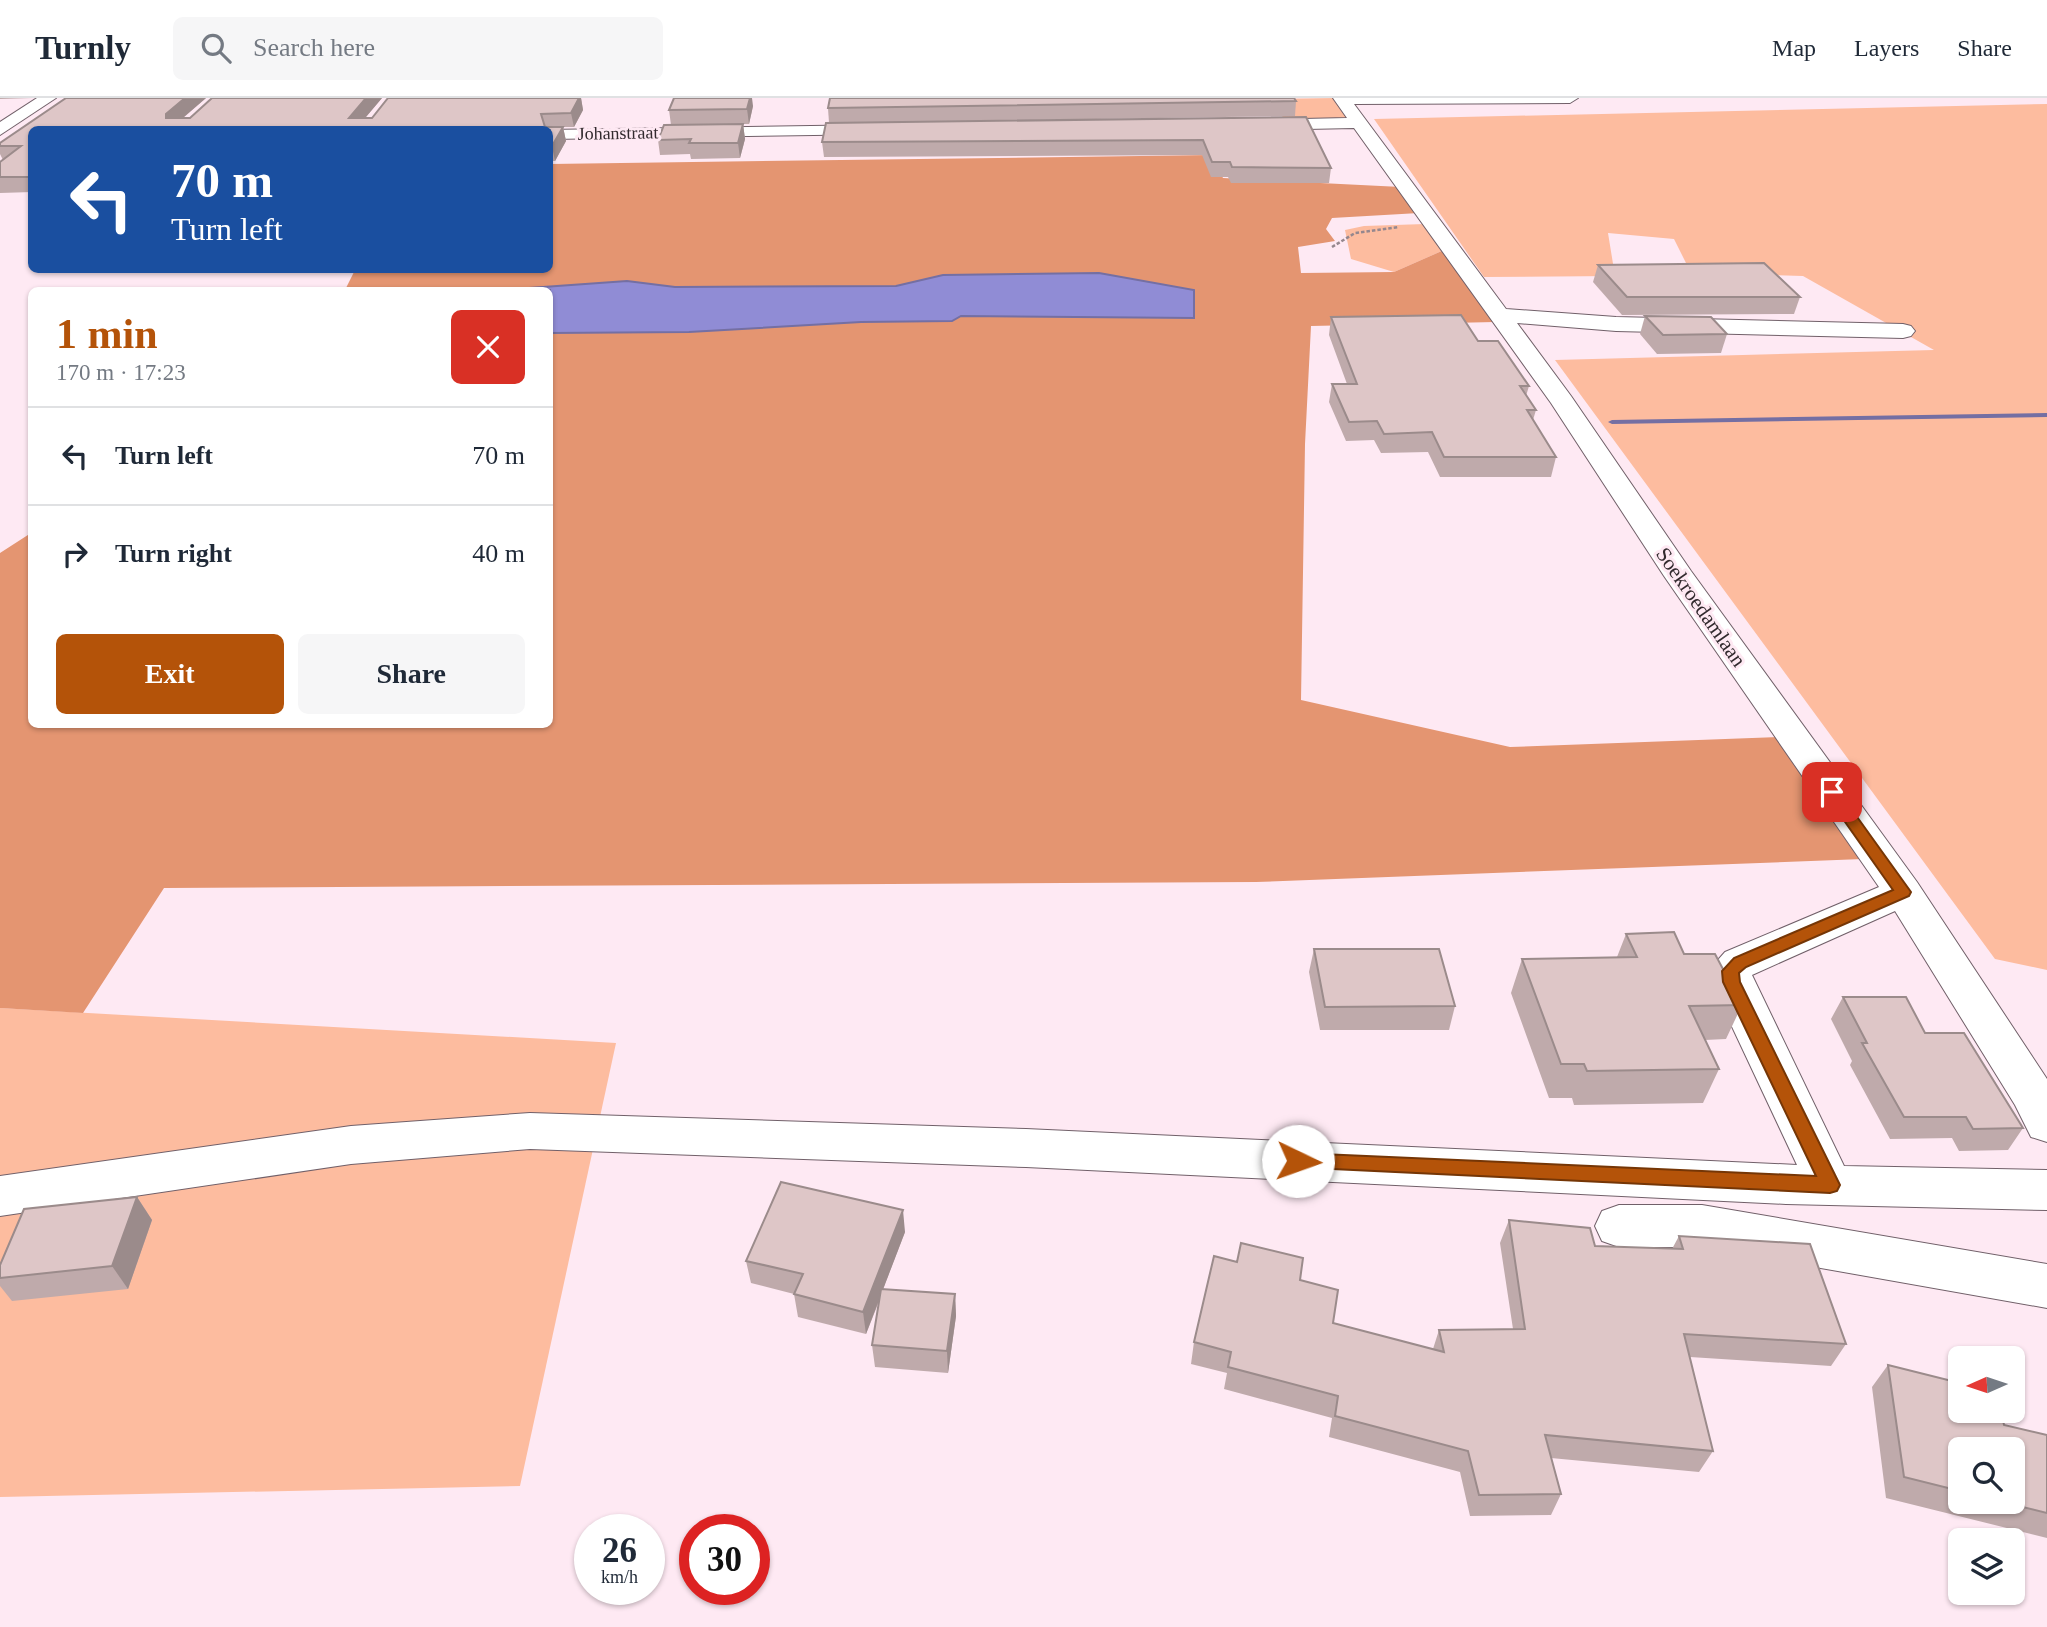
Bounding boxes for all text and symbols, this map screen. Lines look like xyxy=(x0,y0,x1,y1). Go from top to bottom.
search box xyxy=(173,17,663,80)
icon: search xyxy=(197,29,235,67)
text: Turnly xyxy=(35,30,131,66)
text: Search here xyxy=(253,33,375,62)
text: Map xyxy=(1772,35,1816,61)
text: Layers xyxy=(1854,35,1919,61)
text: Share xyxy=(1957,35,2012,61)
street label: Johanstraat xyxy=(577,122,659,144)
text: 70 m xyxy=(171,153,273,208)
icon: left xyxy=(56,154,147,245)
text: Turn left xyxy=(171,211,283,247)
button: close xyxy=(451,310,525,384)
text: 1 min xyxy=(56,311,158,357)
text: 170 m · 17:23 xyxy=(56,360,186,385)
icon: left xyxy=(56,437,94,475)
text: Turn left xyxy=(115,441,213,470)
text: 70 m xyxy=(472,441,525,470)
icon: right xyxy=(56,535,94,573)
text: Turn right xyxy=(115,539,232,568)
text: 40 m xyxy=(472,539,525,568)
street label: Soekroedamlaan xyxy=(1651,543,1751,672)
button: Exit xyxy=(56,634,284,714)
button: Share xyxy=(298,634,525,714)
pin xyxy=(1802,762,1862,822)
icon: arrive xyxy=(1813,773,1851,811)
position arrow xyxy=(1261,1124,1335,1198)
north arrow xyxy=(1948,1346,2025,1423)
map controls xyxy=(1948,1346,2025,1605)
button: search xyxy=(1948,1437,2025,1514)
speed limit sign: 30 xyxy=(679,1514,770,1605)
button: layers xyxy=(1948,1528,2025,1605)
text: 26 xyxy=(602,1531,637,1570)
text: km/h xyxy=(601,1567,638,1587)

